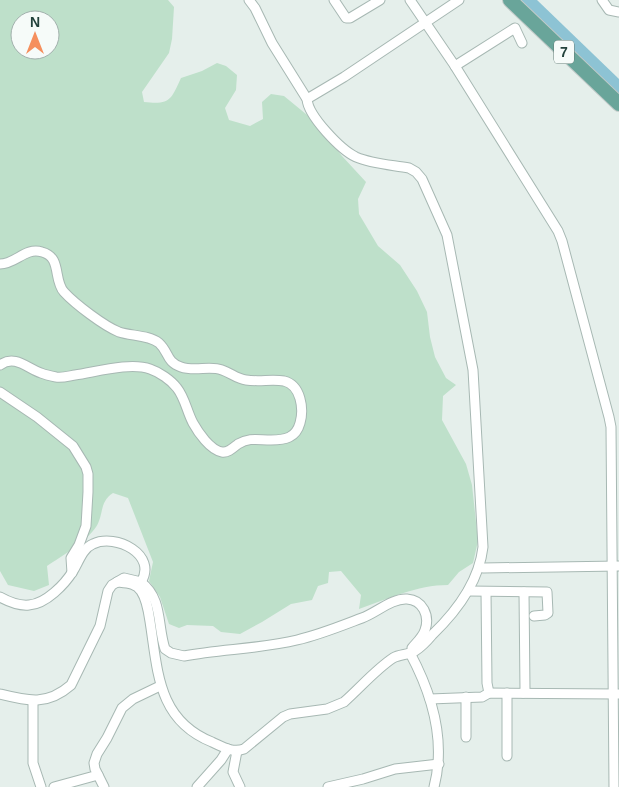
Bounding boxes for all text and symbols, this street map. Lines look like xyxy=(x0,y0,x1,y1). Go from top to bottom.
north arrow xyxy=(10,10,60,60)
text: N xyxy=(30,14,40,30)
road number: 7 xyxy=(554,41,574,64)

